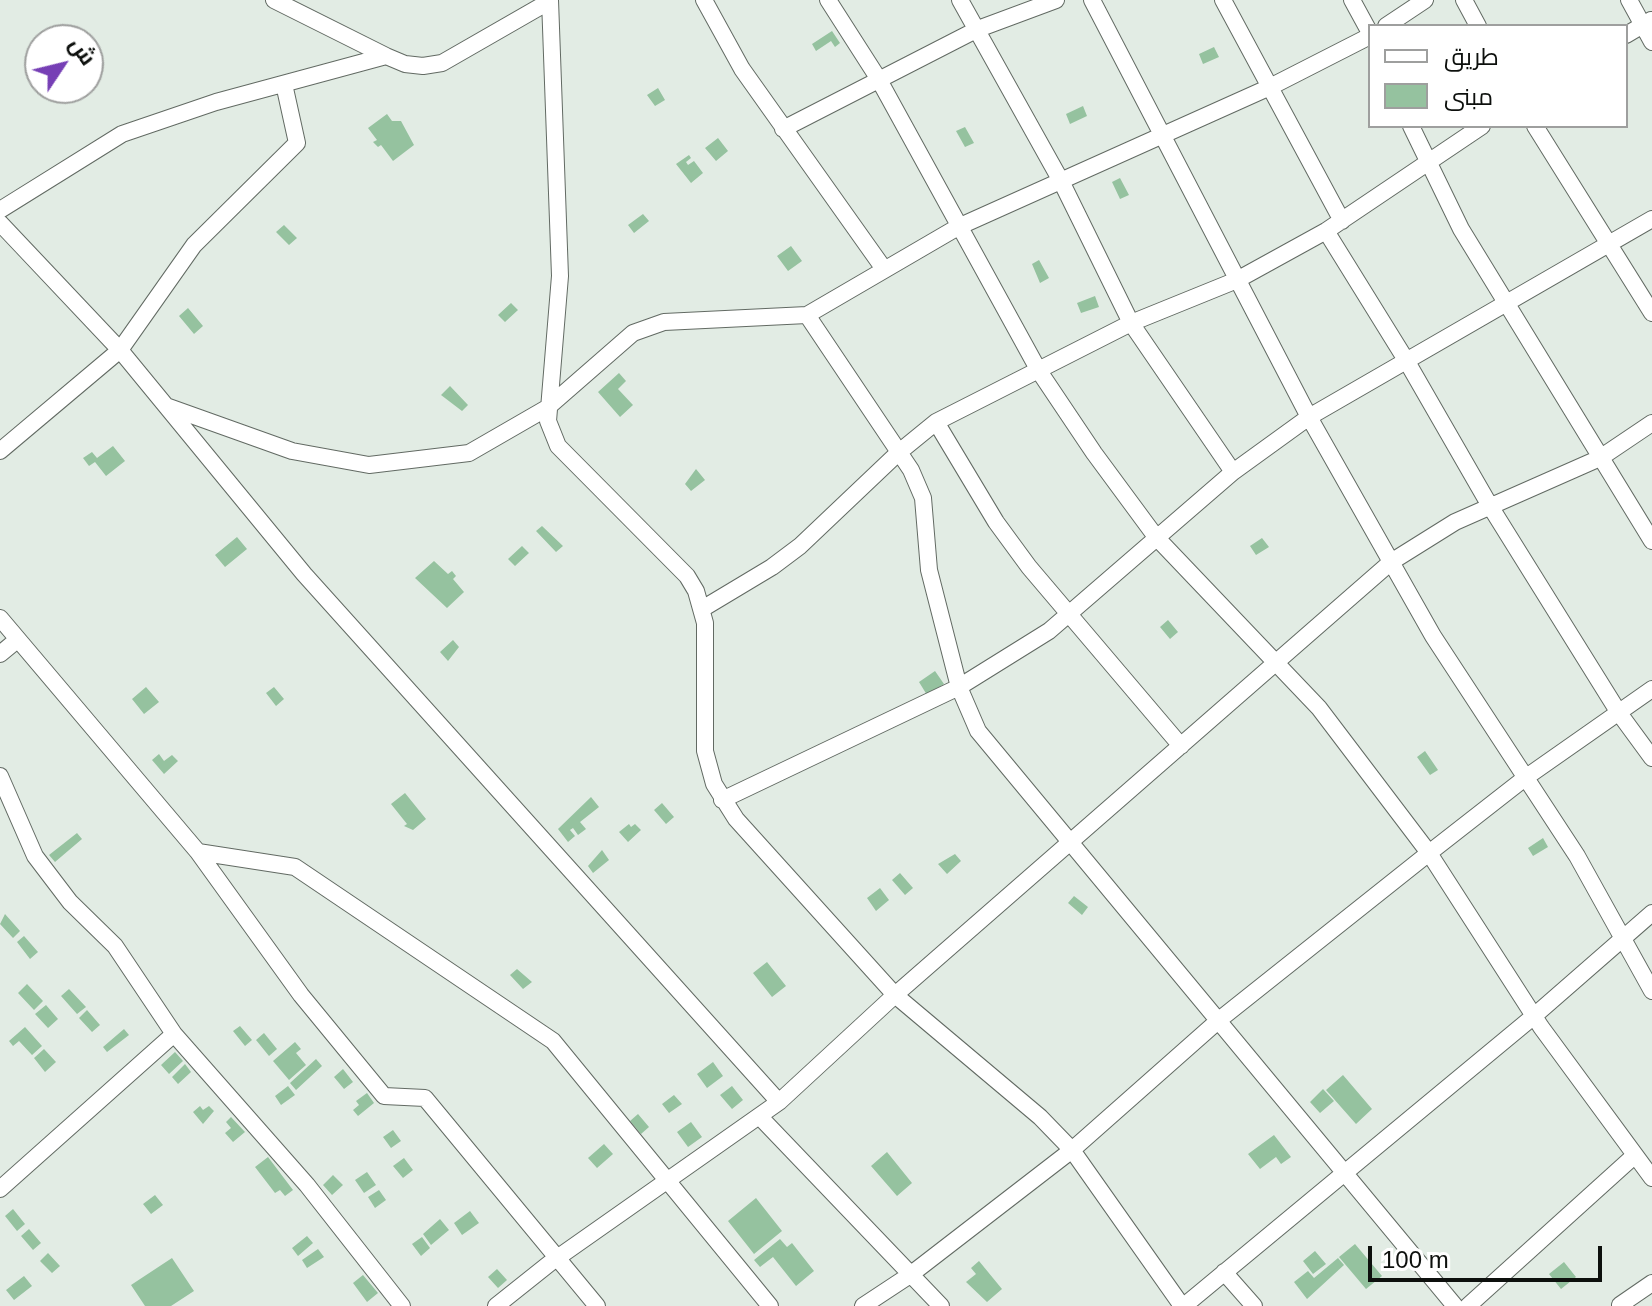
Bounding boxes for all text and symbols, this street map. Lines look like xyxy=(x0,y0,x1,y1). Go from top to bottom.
north arrow xyxy=(24,24,104,104)
legend xyxy=(1368,24,1628,128)
text: ش xyxy=(64,32,101,70)
text: طريق xyxy=(1444,43,1499,70)
text: مبنى xyxy=(1444,83,1493,110)
scale bar xyxy=(1372,1230,1606,1280)
text: 100 m xyxy=(1382,1246,1449,1273)

